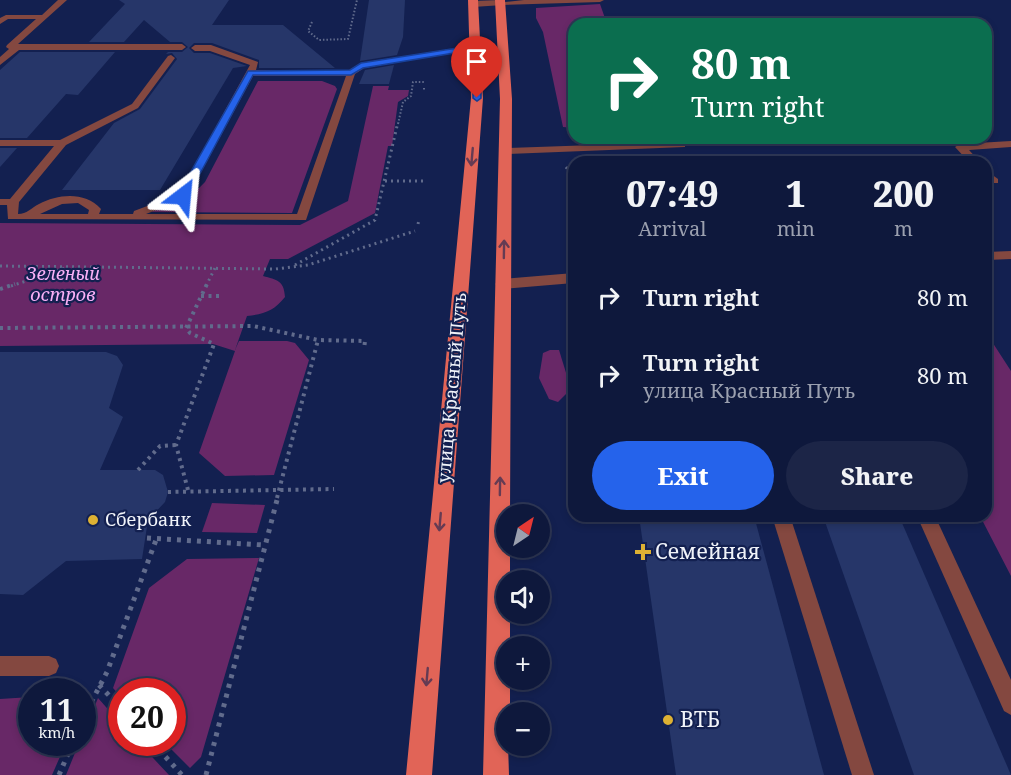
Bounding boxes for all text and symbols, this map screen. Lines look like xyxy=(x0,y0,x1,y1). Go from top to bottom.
text: 80 m xyxy=(691,34,791,91)
pin xyxy=(451,36,502,98)
icon: right xyxy=(592,42,670,120)
icon: arrive xyxy=(460,45,493,78)
text: Turn right xyxy=(691,88,824,125)
one-way arrow xyxy=(466,146,477,166)
position arrow xyxy=(151,164,215,228)
text: 07:49 xyxy=(626,169,719,218)
text: 1 xyxy=(786,169,806,218)
text: 200 xyxy=(873,169,934,218)
text: Arrival xyxy=(638,215,707,242)
text: min xyxy=(777,215,815,242)
text: m xyxy=(894,215,913,242)
one-way arrow xyxy=(498,239,509,259)
park label: Зеленый остров xyxy=(26,261,100,306)
icon: right xyxy=(592,281,625,314)
text: Turn right xyxy=(643,282,759,312)
text: 80 m xyxy=(917,282,968,312)
street label: улица Красный Путь xyxy=(431,292,471,484)
text: Turn right xyxy=(643,347,759,377)
icon: right xyxy=(592,359,625,392)
text: 80 m xyxy=(917,360,968,390)
text: улица Красный Путь xyxy=(643,377,855,404)
button: Exit xyxy=(592,441,774,510)
button: Share xyxy=(786,441,968,510)
one-way arrow xyxy=(494,476,506,496)
north arrow xyxy=(496,504,550,558)
map controls xyxy=(496,504,550,756)
place label: Сбербанк xyxy=(105,507,191,531)
one-way arrow xyxy=(434,512,445,532)
marker: Сбербанк xyxy=(86,513,100,527)
place label: Семейная xyxy=(655,537,760,565)
marker: Семейная xyxy=(636,545,650,559)
button: sound xyxy=(496,570,550,624)
button: + xyxy=(496,636,550,690)
one-way arrow xyxy=(421,667,432,687)
speed limit sign: 20 xyxy=(108,678,186,756)
text: 11 xyxy=(40,689,74,730)
button: − xyxy=(496,702,550,756)
place label: ВТБ xyxy=(680,705,720,733)
marker: ВТБ xyxy=(661,713,675,727)
text: km/h xyxy=(39,722,75,742)

